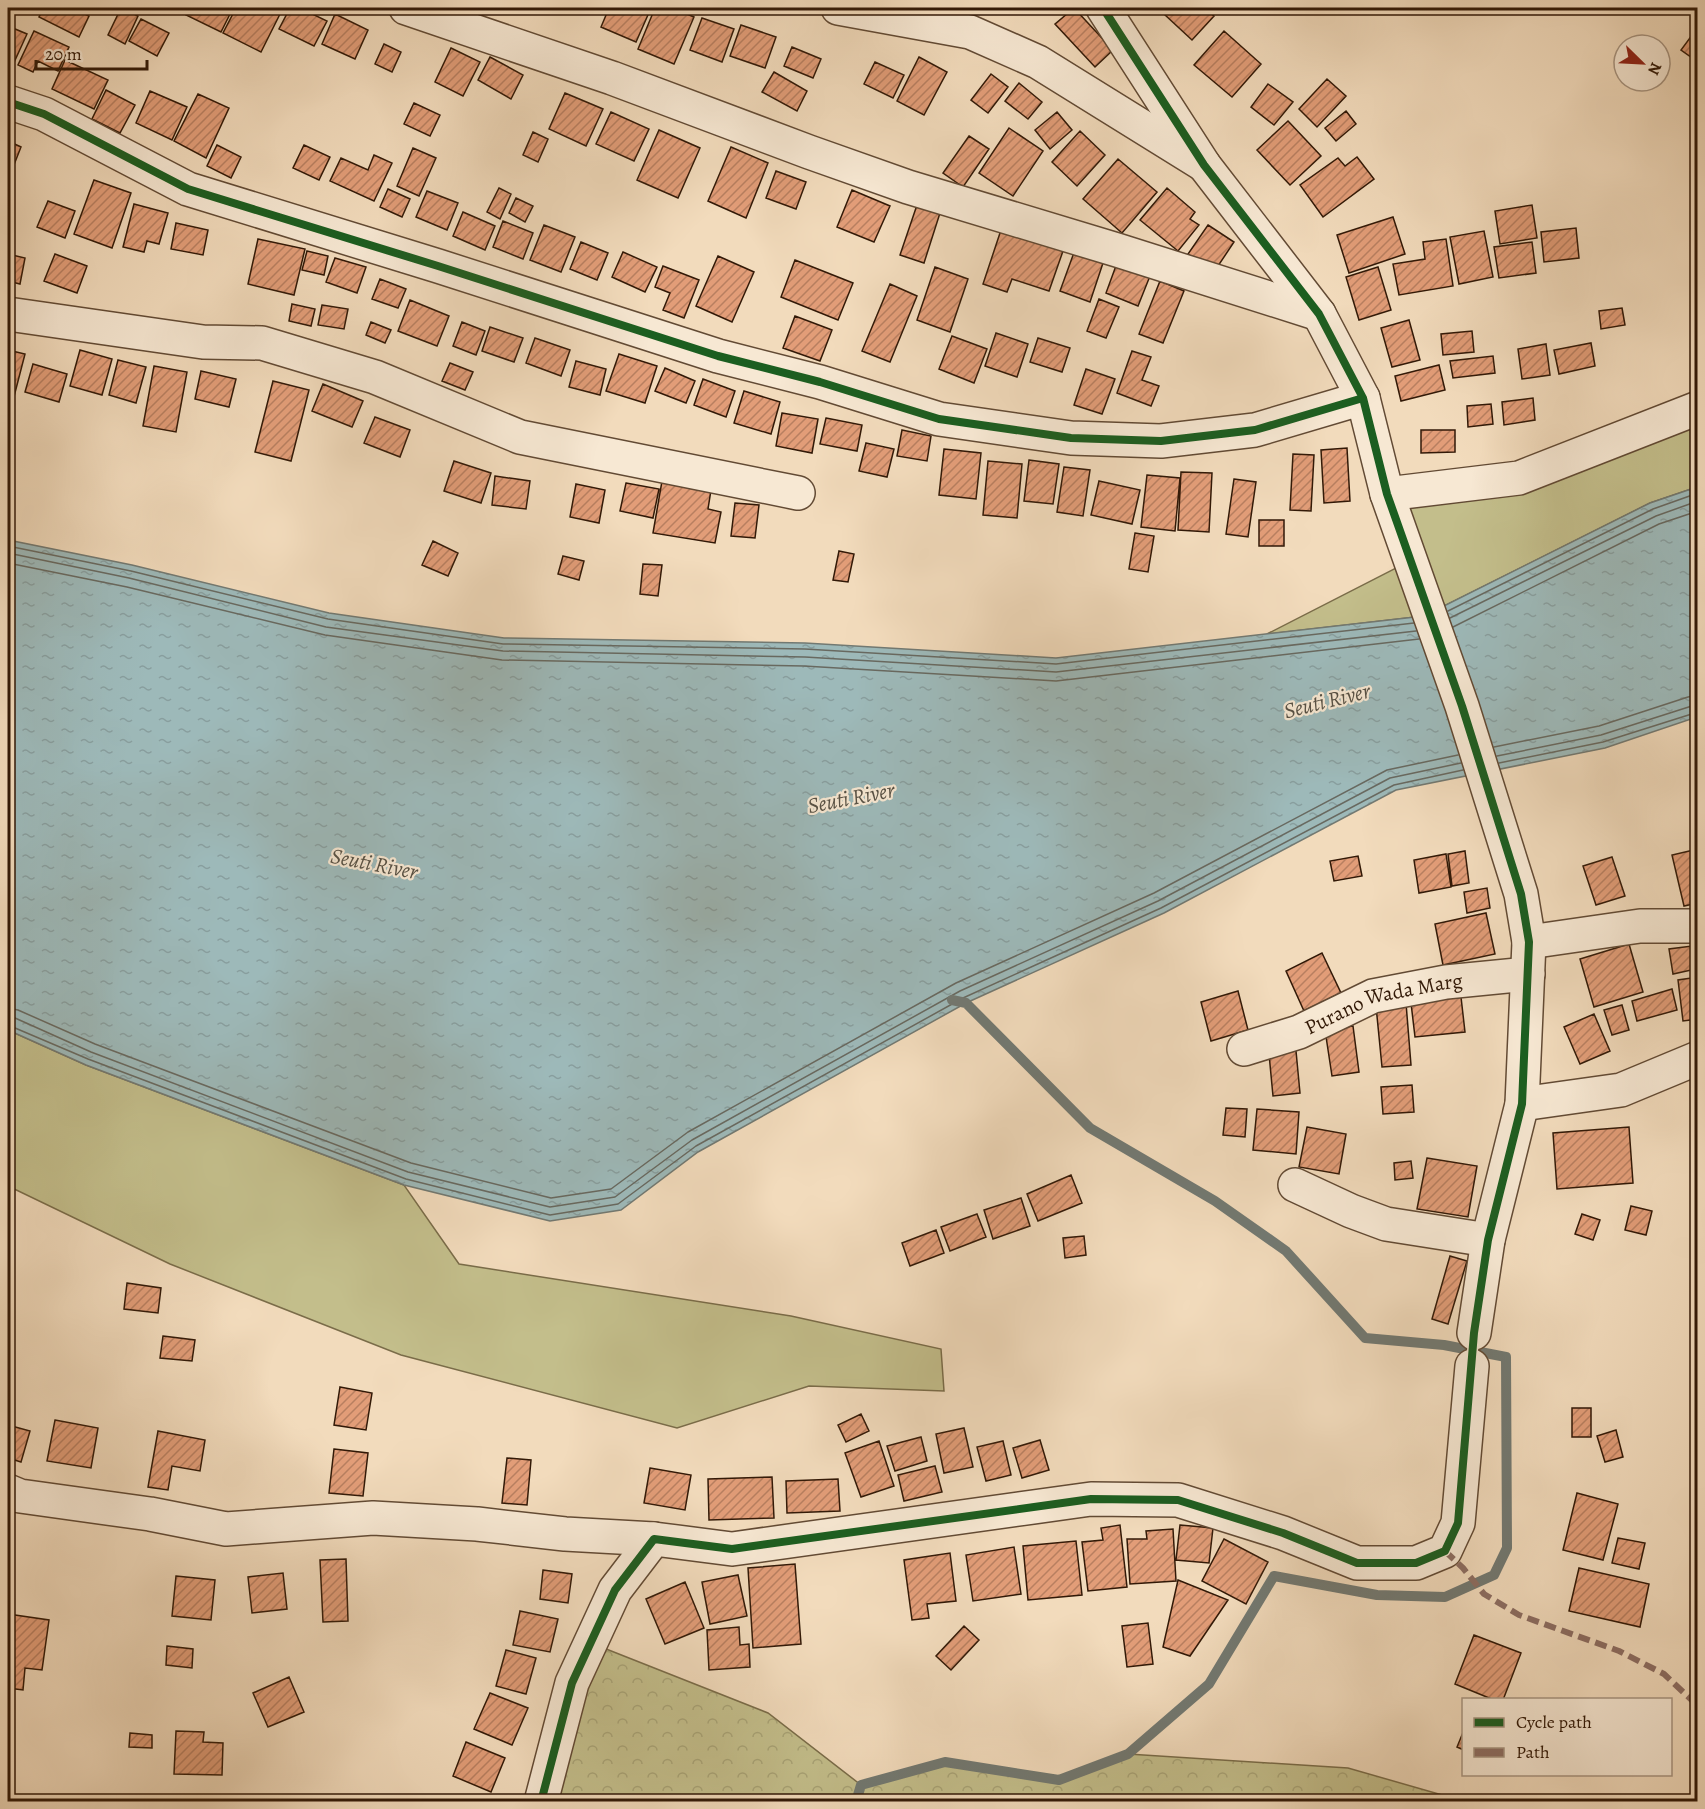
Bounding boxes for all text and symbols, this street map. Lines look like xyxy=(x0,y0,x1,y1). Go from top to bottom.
scale bar xyxy=(36,33,147,71)
north arrow xyxy=(1612,33,1672,93)
text: 20 m xyxy=(45,42,82,66)
text: N xyxy=(1642,59,1667,79)
water label: Seuti River xyxy=(1281,675,1375,726)
water label: Seuti River xyxy=(805,775,898,821)
water label: Seuti River xyxy=(328,841,421,887)
street label: Purano Wada Marg xyxy=(1300,966,1464,1041)
legend xyxy=(1462,1698,1672,1776)
text: Cycle path xyxy=(1516,1710,1592,1734)
text: Path xyxy=(1516,1740,1550,1764)

